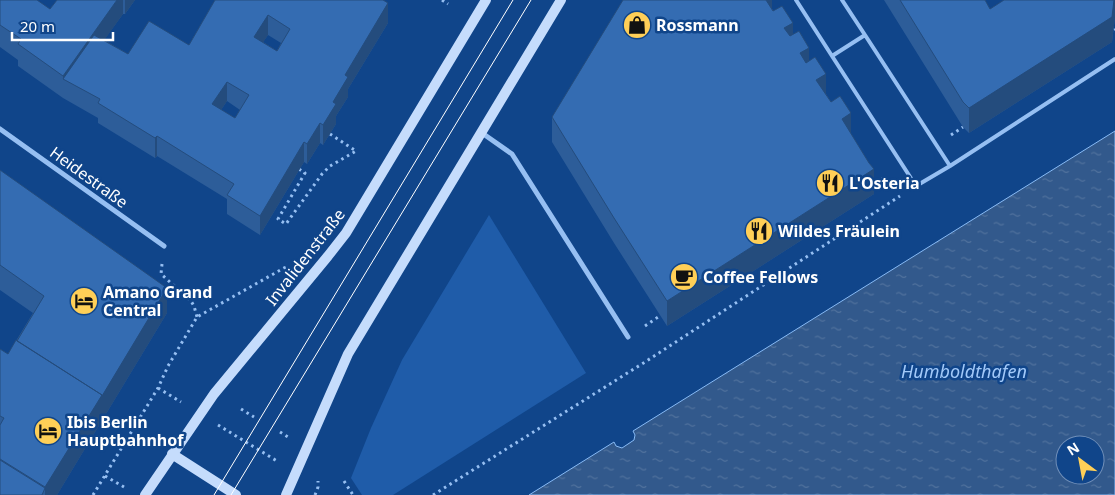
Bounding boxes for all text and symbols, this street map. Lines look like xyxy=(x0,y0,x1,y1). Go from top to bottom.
scale bar xyxy=(12,10,114,42)
shop icon: Rossmann xyxy=(622,10,652,40)
place label: Rossmann xyxy=(656,14,739,36)
text: 20 m xyxy=(20,16,55,36)
street label: Heidestraße xyxy=(45,141,133,213)
restaurant icon: L'Osteria xyxy=(815,168,845,198)
place label: L'Osteria xyxy=(849,172,920,194)
street label: Invalidenstraße xyxy=(260,204,350,310)
restaurant icon: Wildes Fräulein xyxy=(744,216,774,246)
place label: Wildes Fräulein xyxy=(778,220,900,242)
cafe icon: Coffee Fellows xyxy=(669,262,699,292)
place label: Coffee Fellows xyxy=(703,266,818,288)
place label: Amano Grand Central xyxy=(103,281,212,321)
hotel icon: Amano Grand Central xyxy=(69,286,99,316)
water label: Humboldthafen xyxy=(901,359,1027,383)
place label: Ibis Berlin Hauptbahnhof xyxy=(67,411,184,451)
hotel icon: Ibis Berlin Hauptbahnhof xyxy=(33,416,63,446)
north arrow xyxy=(1055,435,1105,485)
text: N xyxy=(1063,437,1083,460)

